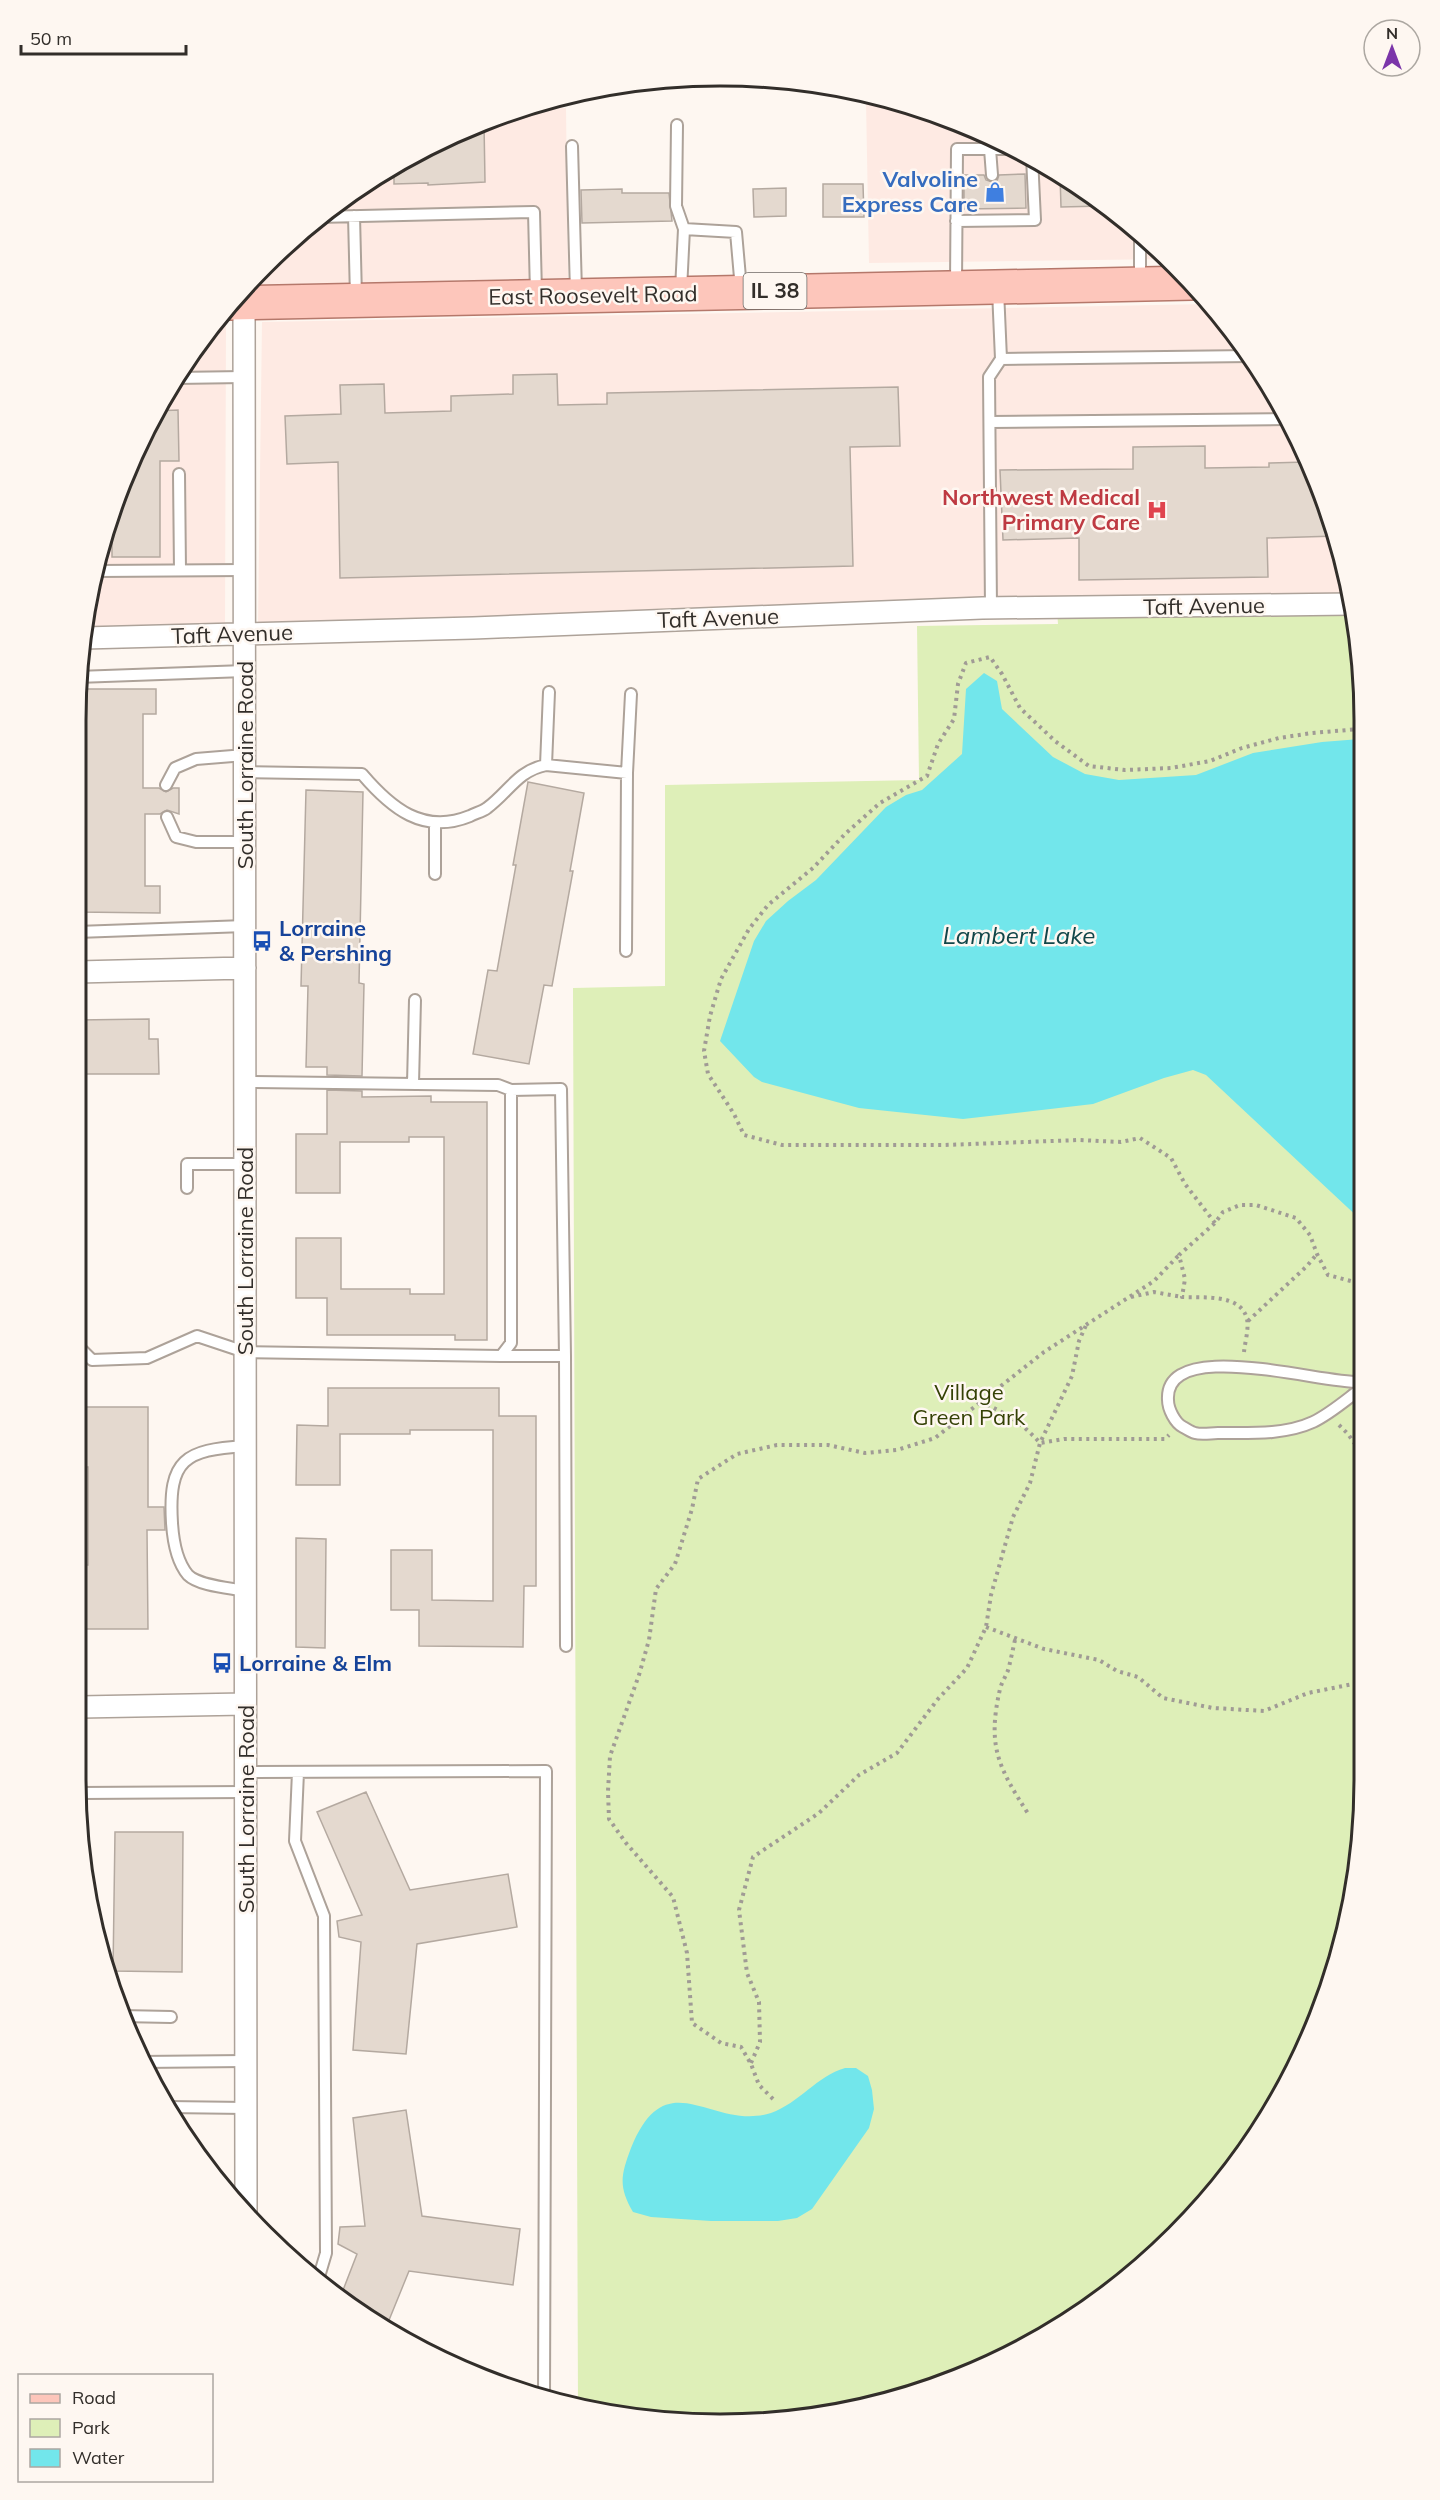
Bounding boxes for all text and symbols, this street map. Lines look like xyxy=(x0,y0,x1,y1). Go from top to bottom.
scale bar xyxy=(21,18,186,56)
north arrow xyxy=(1362,18,1422,78)
text: N xyxy=(1386,23,1398,43)
text: 50 m xyxy=(30,27,72,50)
place label: Valvoline Express Care xyxy=(842,165,978,218)
shop icon: Valvoline Express Care xyxy=(983,180,1007,204)
road number: IL 38 xyxy=(744,273,806,309)
street label: East Roosevelt Road xyxy=(488,279,698,311)
place label: Northwest Medical Primary Care xyxy=(942,483,1140,536)
hospital icon: Northwest Medical Primary Care xyxy=(1145,498,1169,522)
street label: Taft Avenue xyxy=(1143,591,1265,621)
street label: Taft Avenue xyxy=(657,602,779,634)
street label: Taft Avenue xyxy=(171,618,293,650)
street label: South Lorraine Road xyxy=(231,661,259,869)
place label: Lorraine & Pershing xyxy=(279,914,392,967)
water label: Lambert Lake xyxy=(943,920,1095,950)
bus stop icon: Lorraine & Pershing xyxy=(250,929,274,953)
street label: South Lorraine Road xyxy=(231,1147,259,1355)
park label: Village Green Park xyxy=(913,1378,1026,1431)
place label: Lorraine & Elm xyxy=(239,1649,392,1677)
bus stop icon: Lorraine & Elm xyxy=(210,1651,234,1675)
street label: South Lorraine Road xyxy=(232,1705,260,1913)
legend xyxy=(18,2374,213,2482)
text: Road xyxy=(72,2386,116,2409)
text: Park xyxy=(72,2416,111,2439)
text: Water xyxy=(72,2446,125,2469)

